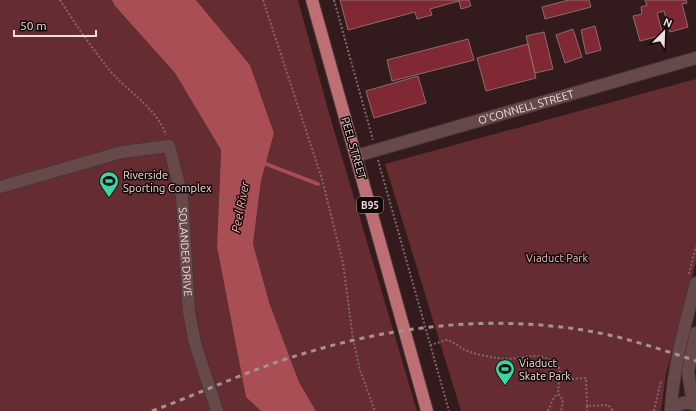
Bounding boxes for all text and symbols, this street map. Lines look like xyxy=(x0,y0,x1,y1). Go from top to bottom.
scale bar xyxy=(14,12,96,38)
north arrow xyxy=(644,12,684,52)
text: N xyxy=(662,16,674,30)
text: 50 m xyxy=(20,19,47,32)
street label: O'CONNELL STREET xyxy=(477,88,575,126)
street label: PEEL STREET xyxy=(339,115,369,181)
place label: Riverside Sporting Complex xyxy=(123,169,212,194)
sports icon: Riverside Sporting Complex xyxy=(98,170,120,198)
water label: Peel River xyxy=(229,180,251,234)
road number: B95 xyxy=(357,197,383,213)
street label: SOLANDER DRIVE xyxy=(177,207,194,297)
park label: Viaduct Park xyxy=(526,252,589,264)
place label: Viaduct Skate Park xyxy=(519,357,571,382)
sports icon: Viaduct Skate Park xyxy=(494,358,516,386)

